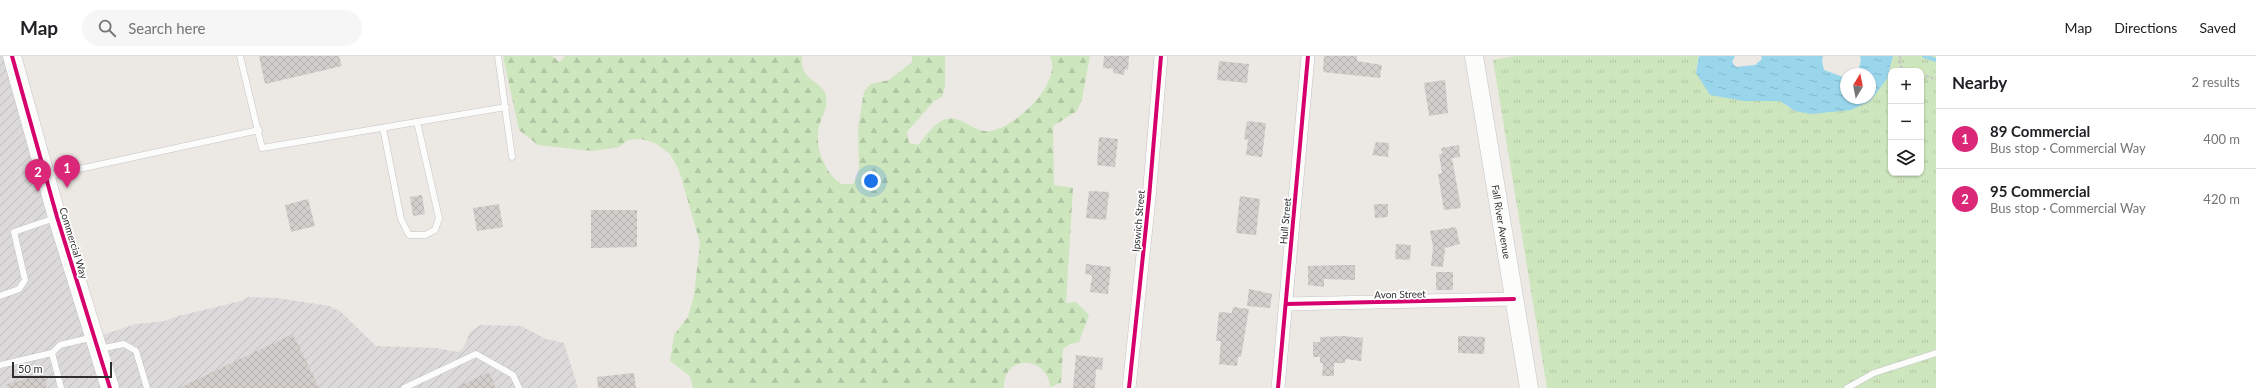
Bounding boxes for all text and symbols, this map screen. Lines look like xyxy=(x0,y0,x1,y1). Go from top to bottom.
search box xyxy=(82,10,362,46)
text: Map xyxy=(20,16,58,39)
icon: search xyxy=(96,17,118,39)
text: Search here xyxy=(128,19,206,37)
text: Map xyxy=(2065,19,2092,36)
text: Directions xyxy=(2114,19,2177,36)
text: Saved xyxy=(2199,19,2236,36)
north arrow xyxy=(1840,68,1876,104)
map controls xyxy=(1888,68,1924,176)
button: + xyxy=(1888,68,1924,104)
text: Nearby xyxy=(1952,72,2007,93)
text: 2 results xyxy=(2192,74,2240,90)
button: − xyxy=(1888,104,1924,140)
text: 89 Commercial xyxy=(1990,122,2090,140)
text: 1 xyxy=(1961,131,1969,147)
text: 400 m xyxy=(2203,131,2240,147)
button: layers xyxy=(1888,140,1924,176)
text: Bus stop · Commercial Way xyxy=(1990,140,2146,156)
pin: 1 xyxy=(54,155,80,188)
pin: 2 xyxy=(25,159,51,192)
your location xyxy=(861,171,881,191)
text: 95 Commercial xyxy=(1990,182,2090,200)
street label: Fall River Avenue xyxy=(1489,184,1514,260)
street label: Ipswich Street xyxy=(1129,189,1147,252)
text: 2 xyxy=(1961,191,1969,207)
text: 420 m xyxy=(2203,191,2240,207)
street label: Hull Street xyxy=(1277,197,1293,245)
text: Bus stop · Commercial Way xyxy=(1990,200,2146,216)
street label: Commercial Way xyxy=(57,206,91,281)
street label: Avon Street xyxy=(1374,288,1426,300)
scale bar xyxy=(12,360,112,379)
text: 50 m xyxy=(18,362,43,375)

